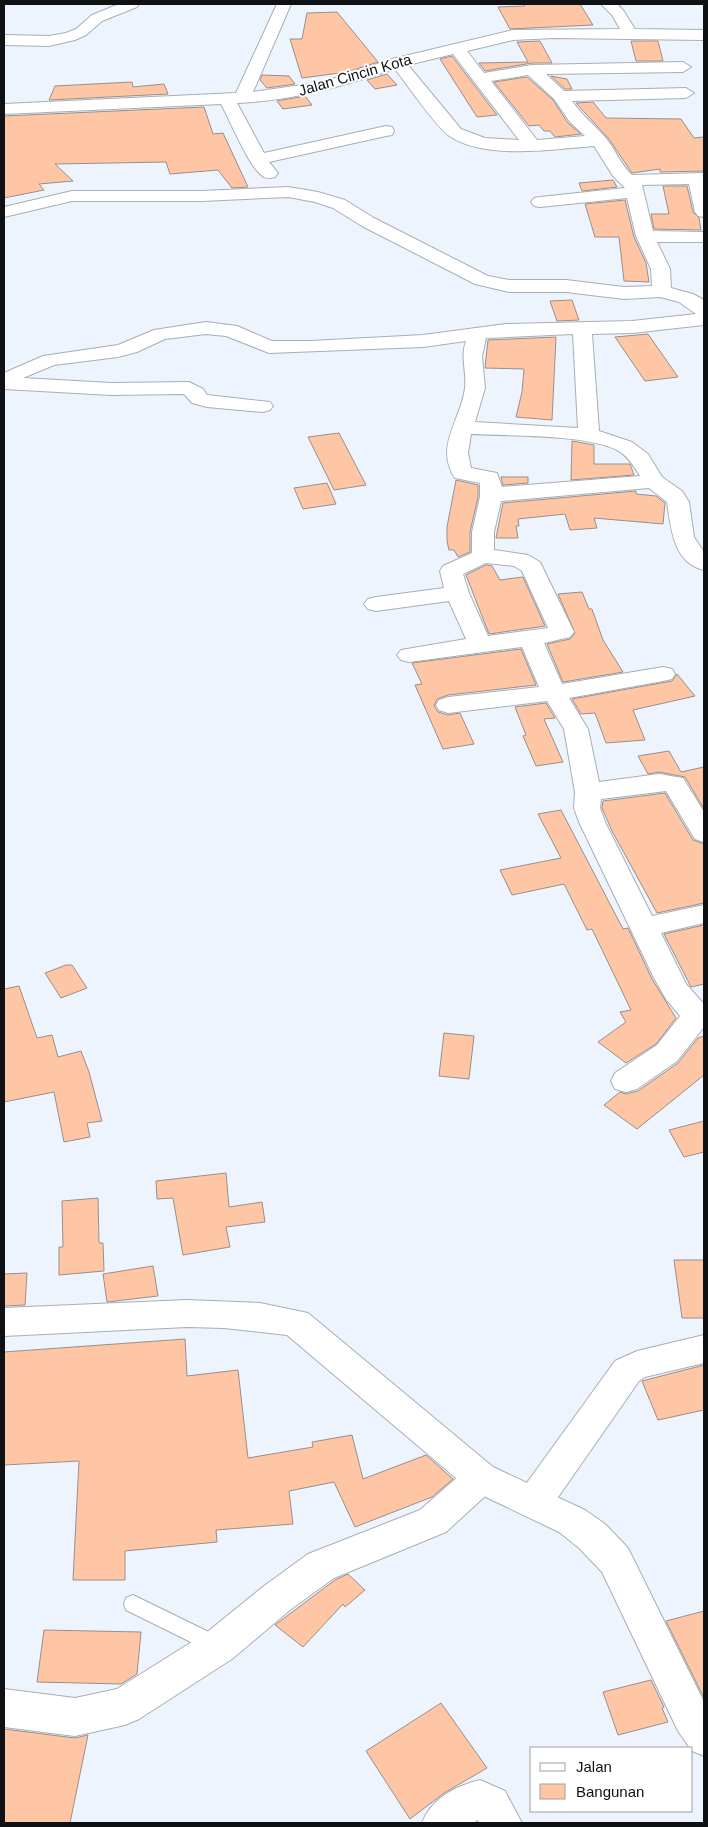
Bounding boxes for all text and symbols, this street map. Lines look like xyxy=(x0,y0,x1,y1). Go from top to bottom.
street label: Jalan Cincin Kota xyxy=(296,50,414,99)
legend xyxy=(530,1747,693,1812)
text: Jalan xyxy=(576,1758,612,1775)
text: Bangunan xyxy=(576,1783,644,1800)

